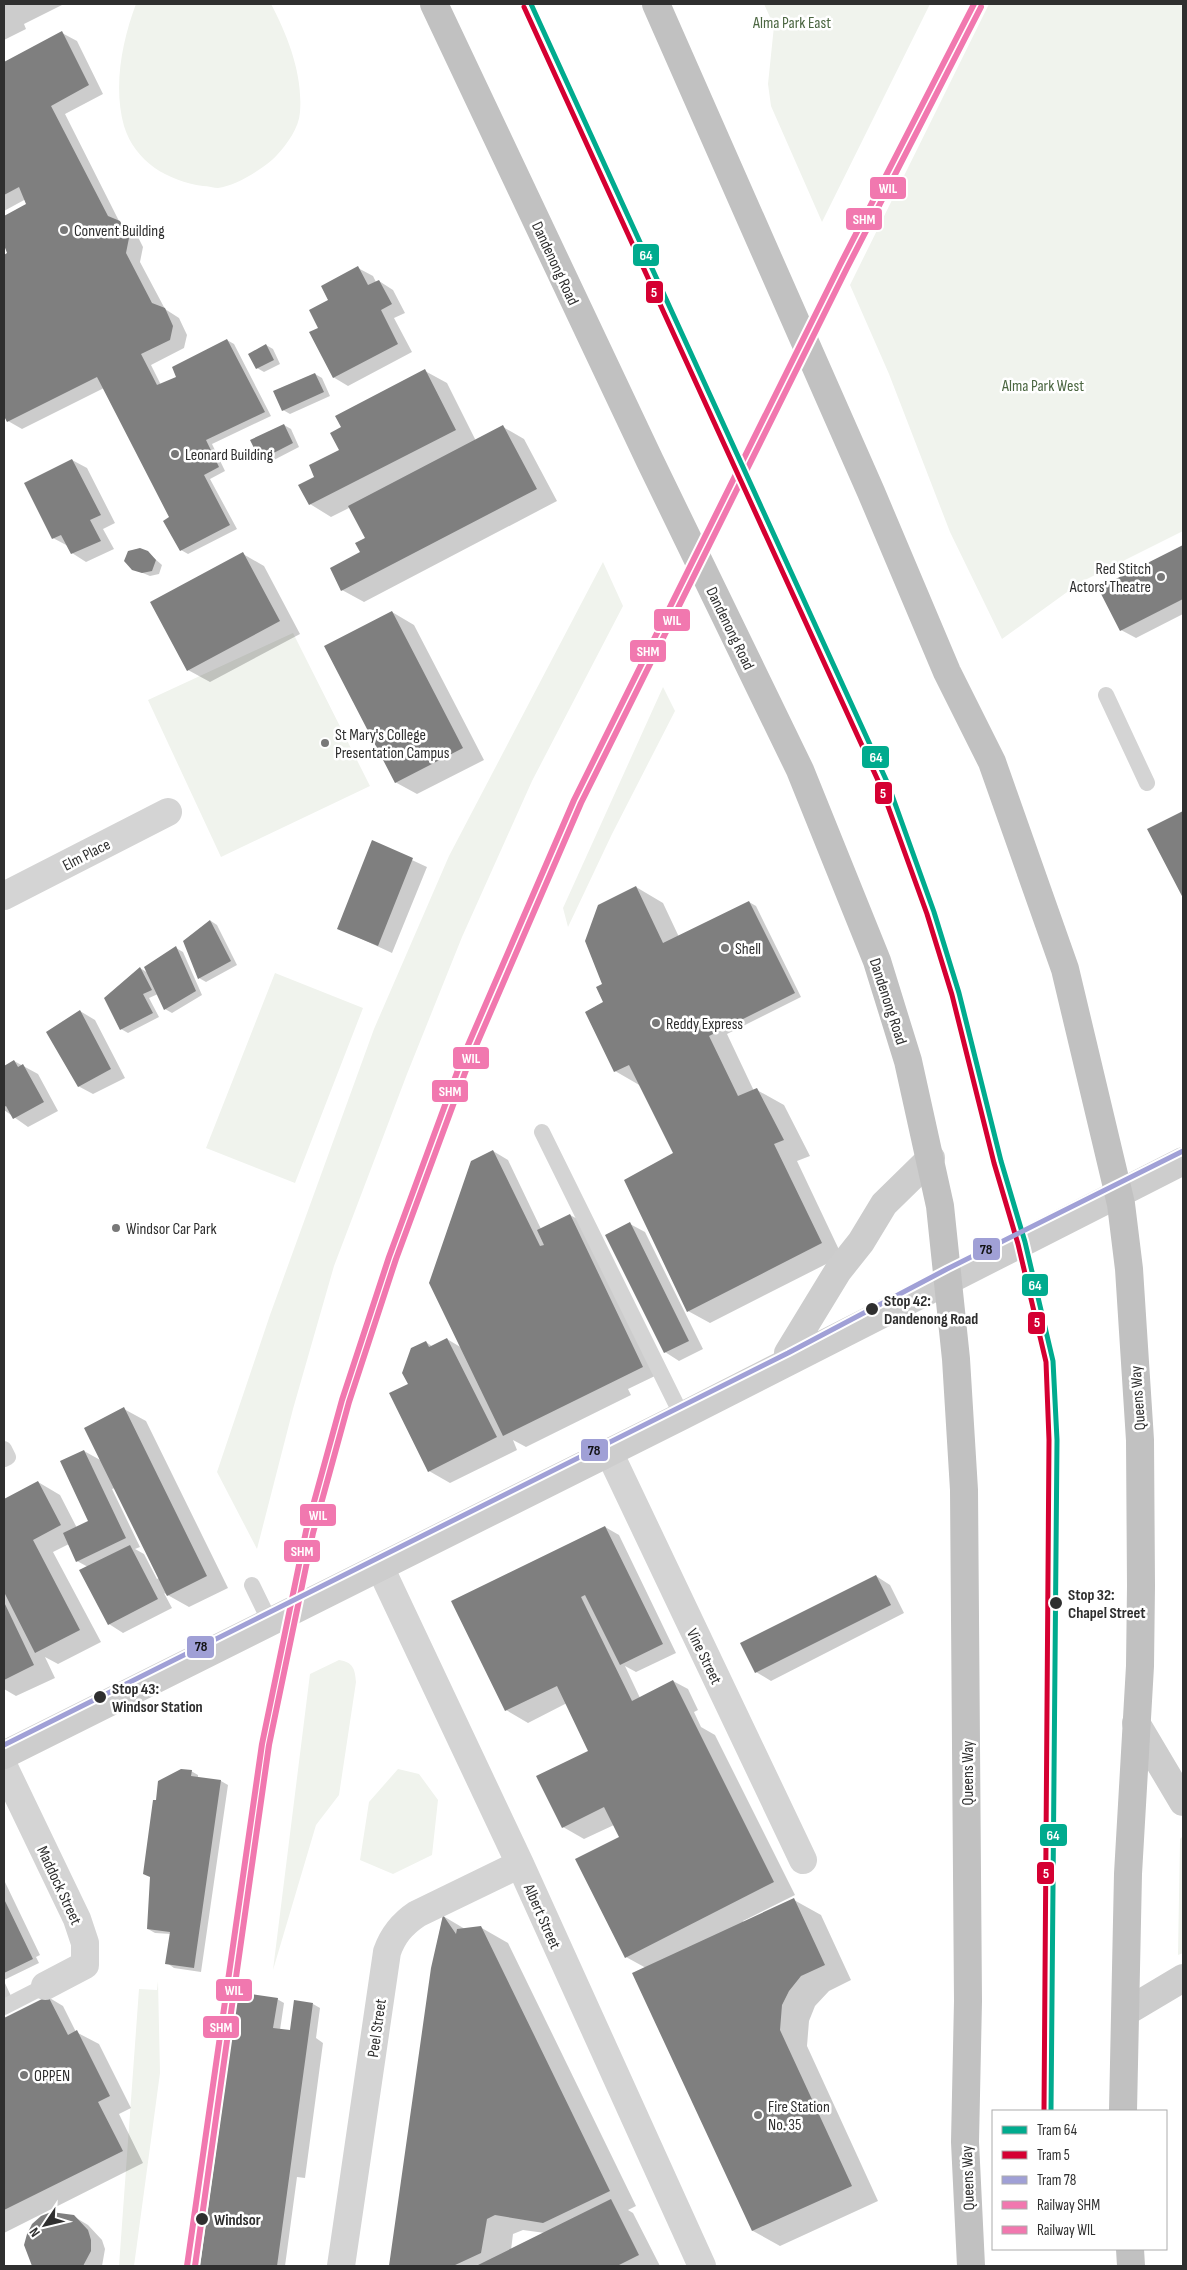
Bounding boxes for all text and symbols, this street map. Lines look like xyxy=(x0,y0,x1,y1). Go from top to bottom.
park label: Alma Park East xyxy=(752,14,831,33)
line badge: WIL xyxy=(869,176,907,200)
text: WIL xyxy=(879,180,898,197)
line badge: SHM xyxy=(845,207,883,231)
text: SHM xyxy=(853,211,875,228)
street label: Dandenong Road xyxy=(527,219,582,308)
place label: Convent Building xyxy=(74,222,165,241)
marker: Convent Building xyxy=(58,224,70,236)
line badge: 64 xyxy=(632,243,660,267)
text: 64 xyxy=(639,247,653,264)
line badge: 5 xyxy=(645,280,664,304)
text: 5 xyxy=(651,284,657,301)
park label: Alma Park West xyxy=(1001,377,1084,396)
place label: Leonard Building xyxy=(185,446,273,465)
marker: Leonard Building xyxy=(169,448,181,460)
place label: Red Stitch Actors' Theatre xyxy=(1069,560,1151,597)
marker: Red Stitch Actors' Theatre xyxy=(1155,571,1167,583)
street label: Dandenong Road xyxy=(701,584,758,673)
line badge: WIL xyxy=(653,608,691,632)
text: WIL xyxy=(663,612,682,629)
line badge: SHM xyxy=(629,639,667,663)
text: SHM xyxy=(637,643,659,660)
place label: St Mary's College Presentation Campus xyxy=(335,726,450,763)
marker: St Mary's College Presentation Campus xyxy=(319,737,331,749)
line badge: 64 xyxy=(861,745,890,769)
text: 64 xyxy=(869,749,883,766)
line badge: 5 xyxy=(874,781,893,805)
text: 5 xyxy=(880,785,886,802)
street label: Elm Place xyxy=(60,835,114,875)
place label: Shell xyxy=(735,940,761,959)
marker: Shell xyxy=(719,942,731,954)
street label: Dandenong Road xyxy=(865,956,910,1047)
place label: Reddy Express xyxy=(666,1015,743,1034)
marker: Reddy Express xyxy=(650,1017,662,1029)
line badge: WIL xyxy=(452,1046,490,1070)
text: WIL xyxy=(462,1050,481,1067)
line badge: SHM xyxy=(431,1079,469,1103)
text: SHM xyxy=(439,1083,461,1100)
place label: Windsor Car Park xyxy=(126,1220,217,1239)
marker: Windsor Car Park xyxy=(110,1222,122,1234)
line badge: 78 xyxy=(972,1237,1001,1261)
text: 78 xyxy=(980,1241,993,1258)
line badge: 64 xyxy=(1021,1273,1049,1297)
text: 64 xyxy=(1028,1277,1042,1294)
place label: Stop 42: Dandenong Road xyxy=(884,1292,978,1329)
marker: Stop 42: Dandenong Road xyxy=(864,1301,880,1317)
line badge: 5 xyxy=(1027,1311,1046,1335)
text: 5 xyxy=(1034,1314,1040,1331)
street label: Queens Way xyxy=(1127,1365,1150,1431)
line badge: 78 xyxy=(580,1438,609,1462)
text: 78 xyxy=(588,1442,601,1459)
line badge: WIL xyxy=(299,1503,337,1527)
text: WIL xyxy=(309,1507,328,1524)
line badge: SHM xyxy=(283,1539,321,1563)
text: SHM xyxy=(291,1543,313,1560)
place label: Stop 32: Chapel Street xyxy=(1068,1586,1146,1623)
marker: Stop 32: Chapel Street xyxy=(1048,1595,1064,1611)
street label: Vine Street xyxy=(682,1626,725,1688)
line badge: 78 xyxy=(186,1635,215,1659)
text: 78 xyxy=(195,1638,208,1655)
place label: Stop 43: Windsor Station xyxy=(112,1680,203,1717)
marker: Stop 43: Windsor Station xyxy=(92,1689,108,1705)
street label: Queens Way xyxy=(959,1741,978,1805)
line badge: 64 xyxy=(1039,1823,1068,1847)
text: 64 xyxy=(1046,1827,1060,1844)
street label: Maddock Street xyxy=(32,1843,85,1928)
line badge: 5 xyxy=(1036,1861,1055,1885)
text: 5 xyxy=(1043,1865,1049,1882)
street label: Albert Street xyxy=(518,1880,564,1952)
line badge: WIL xyxy=(215,1978,253,2002)
text: WIL xyxy=(225,1982,244,1999)
street label: Peel Street xyxy=(364,1998,391,2059)
line badge: SHM xyxy=(202,2015,240,2039)
text: SHM xyxy=(210,2019,232,2036)
place label: OPPEN xyxy=(34,2067,70,2086)
marker: OPPEN xyxy=(18,2069,30,2081)
place label: Fire Station No. 35 xyxy=(768,2098,830,2135)
marker: Fire Station No. 35 xyxy=(752,2109,764,2121)
legend xyxy=(992,2110,1167,2250)
text: Tram 64 xyxy=(1037,2121,1077,2140)
street label: Queens Way xyxy=(958,2145,979,2211)
text: Tram 5 xyxy=(1037,2146,1070,2165)
text: Tram 78 xyxy=(1037,2171,1076,2190)
text: Railway SHM xyxy=(1037,2196,1100,2215)
north arrow xyxy=(20,2200,70,2250)
marker: Windsor xyxy=(194,2211,210,2227)
place label: Windsor xyxy=(214,2211,261,2230)
text: Railway WIL xyxy=(1037,2221,1096,2240)
text: N xyxy=(26,2224,44,2240)

